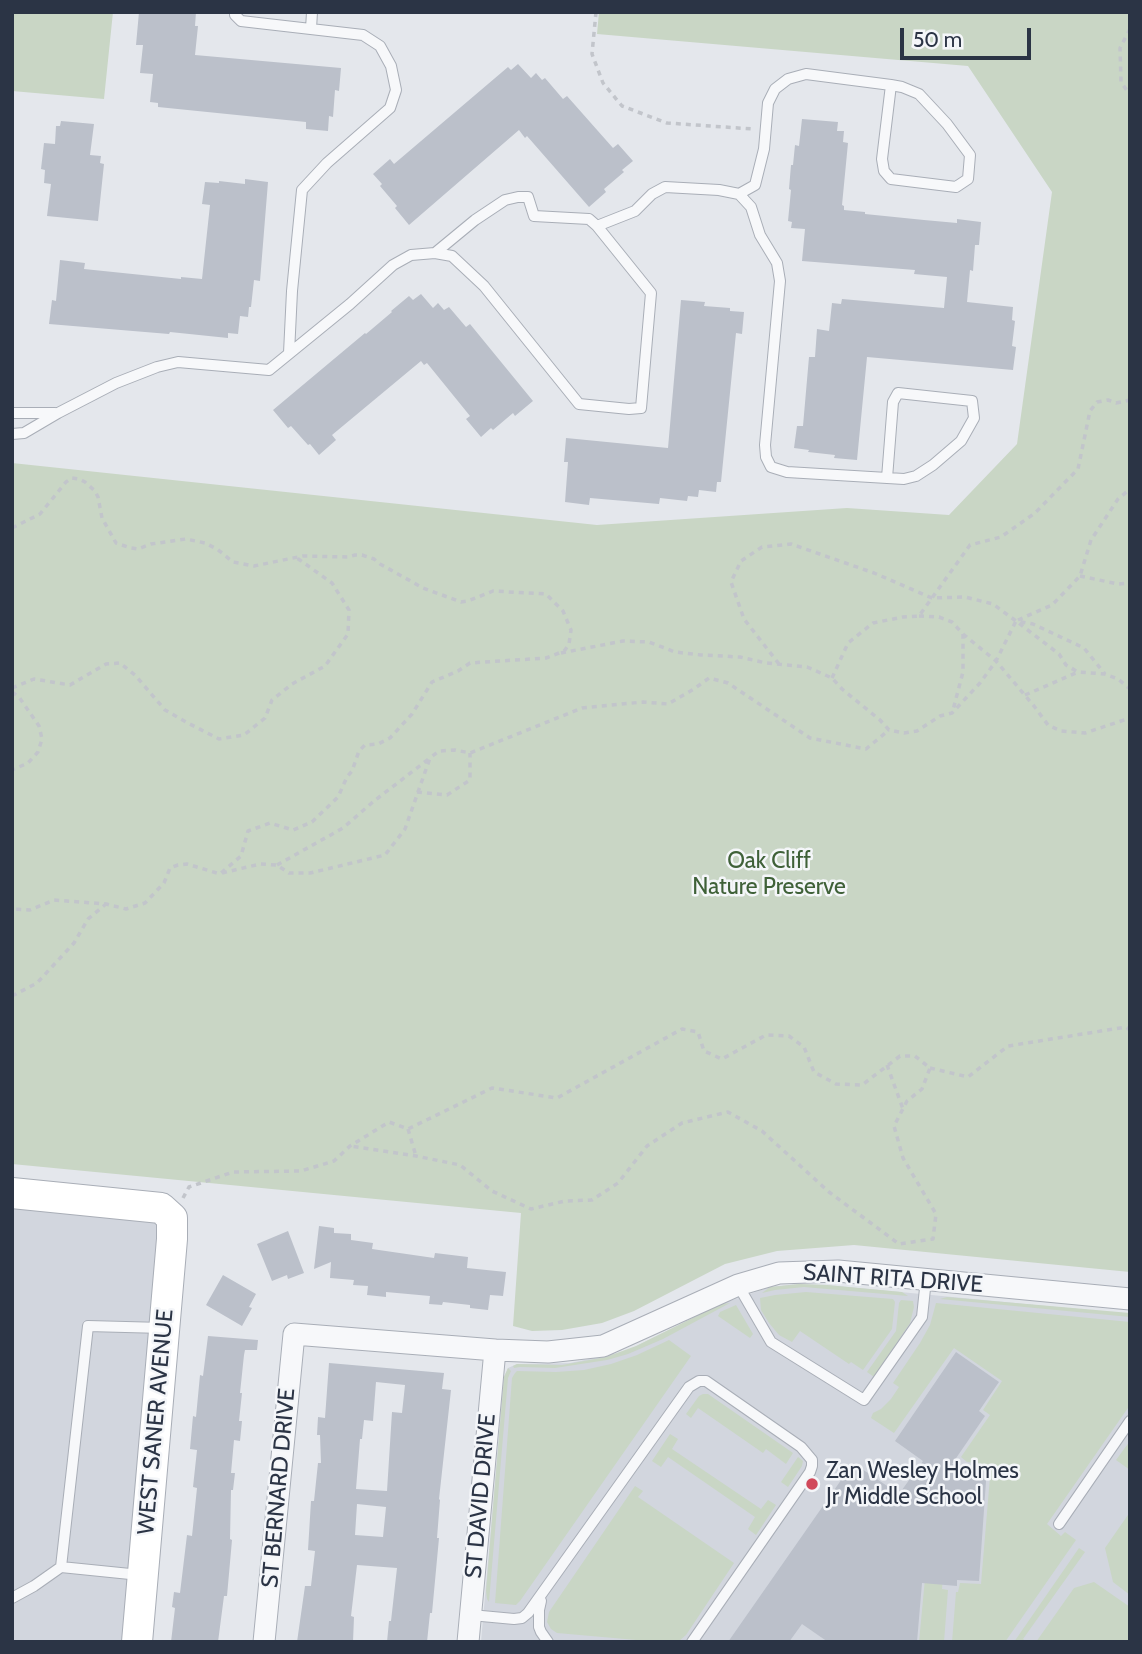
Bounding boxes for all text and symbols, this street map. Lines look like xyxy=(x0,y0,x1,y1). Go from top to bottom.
scale bar xyxy=(904,14,1035,58)
text: 50 m xyxy=(913,27,962,52)
park label: Oak Cliff Nature Preserve xyxy=(692,847,846,901)
street label: SAINT RITA DRIVE xyxy=(802,1259,984,1299)
street label: WEST SANER AVENUE xyxy=(132,1308,180,1536)
street label: ST BERNARD DRIVE xyxy=(257,1387,301,1589)
street label: ST DAVID DRIVE xyxy=(460,1412,502,1580)
place label: Zan Wesley Holmes Jr Middle School xyxy=(826,1457,1019,1511)
marker: Zan Wesley Holmes Jr Middle School xyxy=(804,1476,820,1492)

